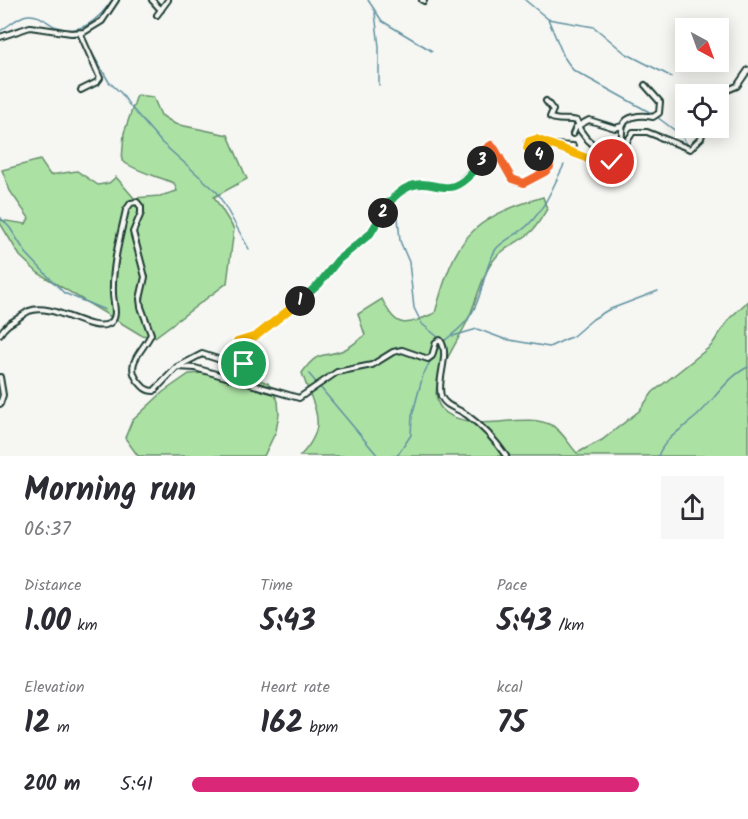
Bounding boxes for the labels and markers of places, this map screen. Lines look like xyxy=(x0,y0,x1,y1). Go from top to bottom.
pin xyxy=(586,136,637,187)
pin: 4 xyxy=(524,141,554,171)
pin: 3 xyxy=(467,146,497,176)
pin: 2 xyxy=(368,198,398,228)
pin: 1 xyxy=(285,286,315,316)
pin xyxy=(218,338,269,389)

